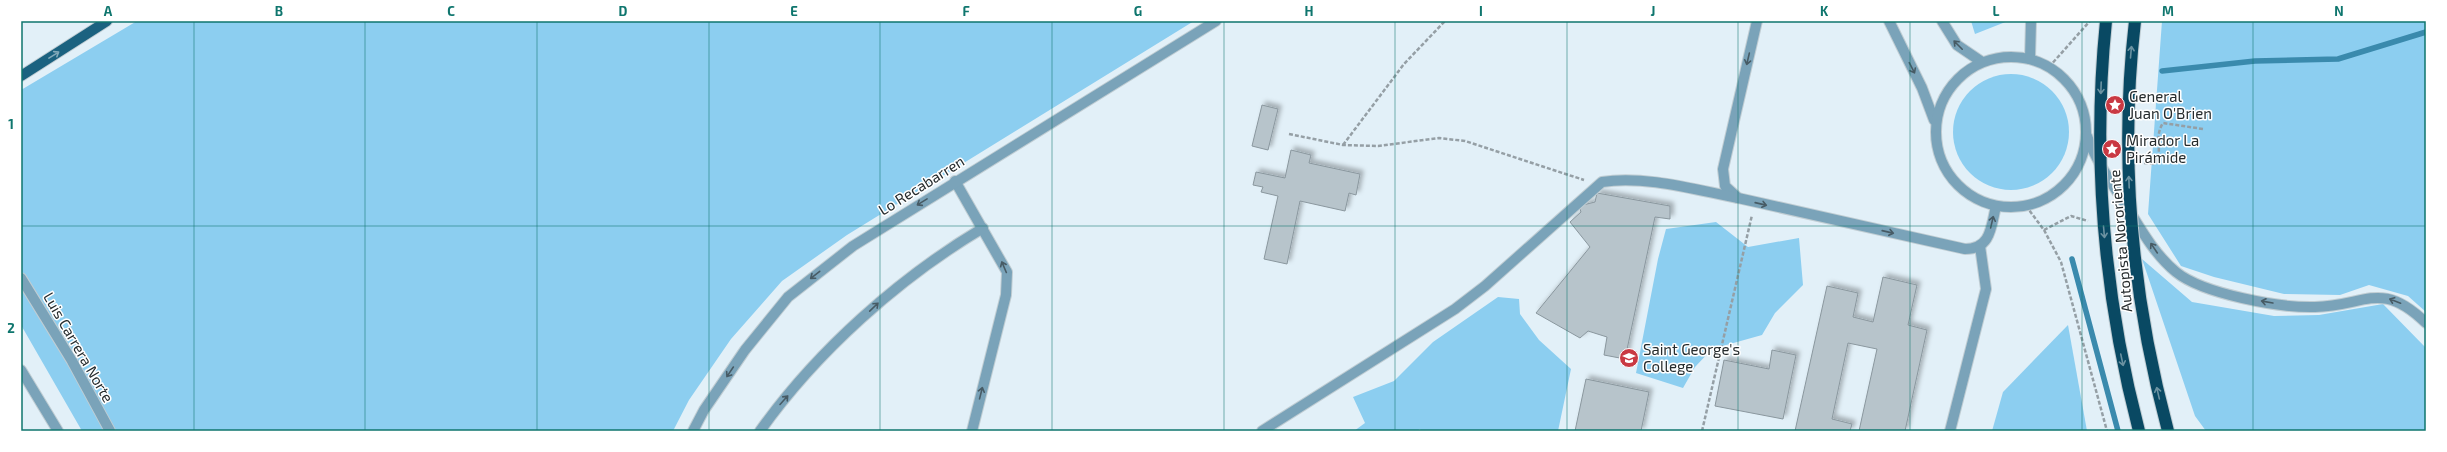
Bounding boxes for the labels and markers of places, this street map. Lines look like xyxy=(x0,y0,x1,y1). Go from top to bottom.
place label: General Juan O'Brien xyxy=(2129,87,2212,122)
place icon: General Juan O'Brien xyxy=(2104,94,2126,116)
place label: Mirador La Pirámide xyxy=(2126,131,2199,166)
place icon: Mirador La Pirámide xyxy=(2101,138,2123,160)
place label: Saint George's College xyxy=(1643,340,1740,375)
school or university icon: Saint George's College xyxy=(1618,347,1640,369)

